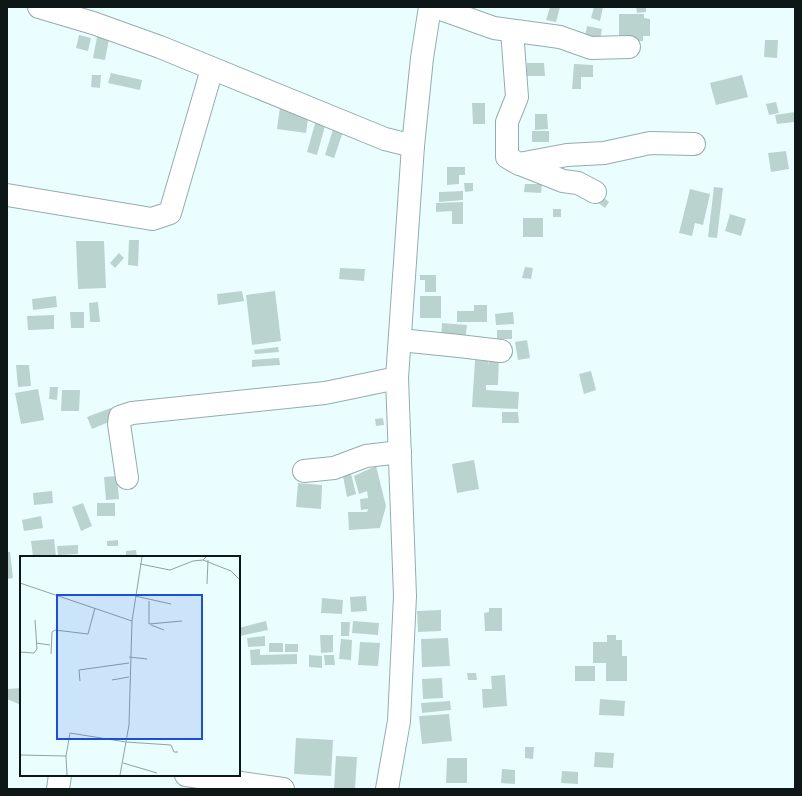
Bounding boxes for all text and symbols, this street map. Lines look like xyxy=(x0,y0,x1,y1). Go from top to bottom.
inset map xyxy=(20,556,240,776)

